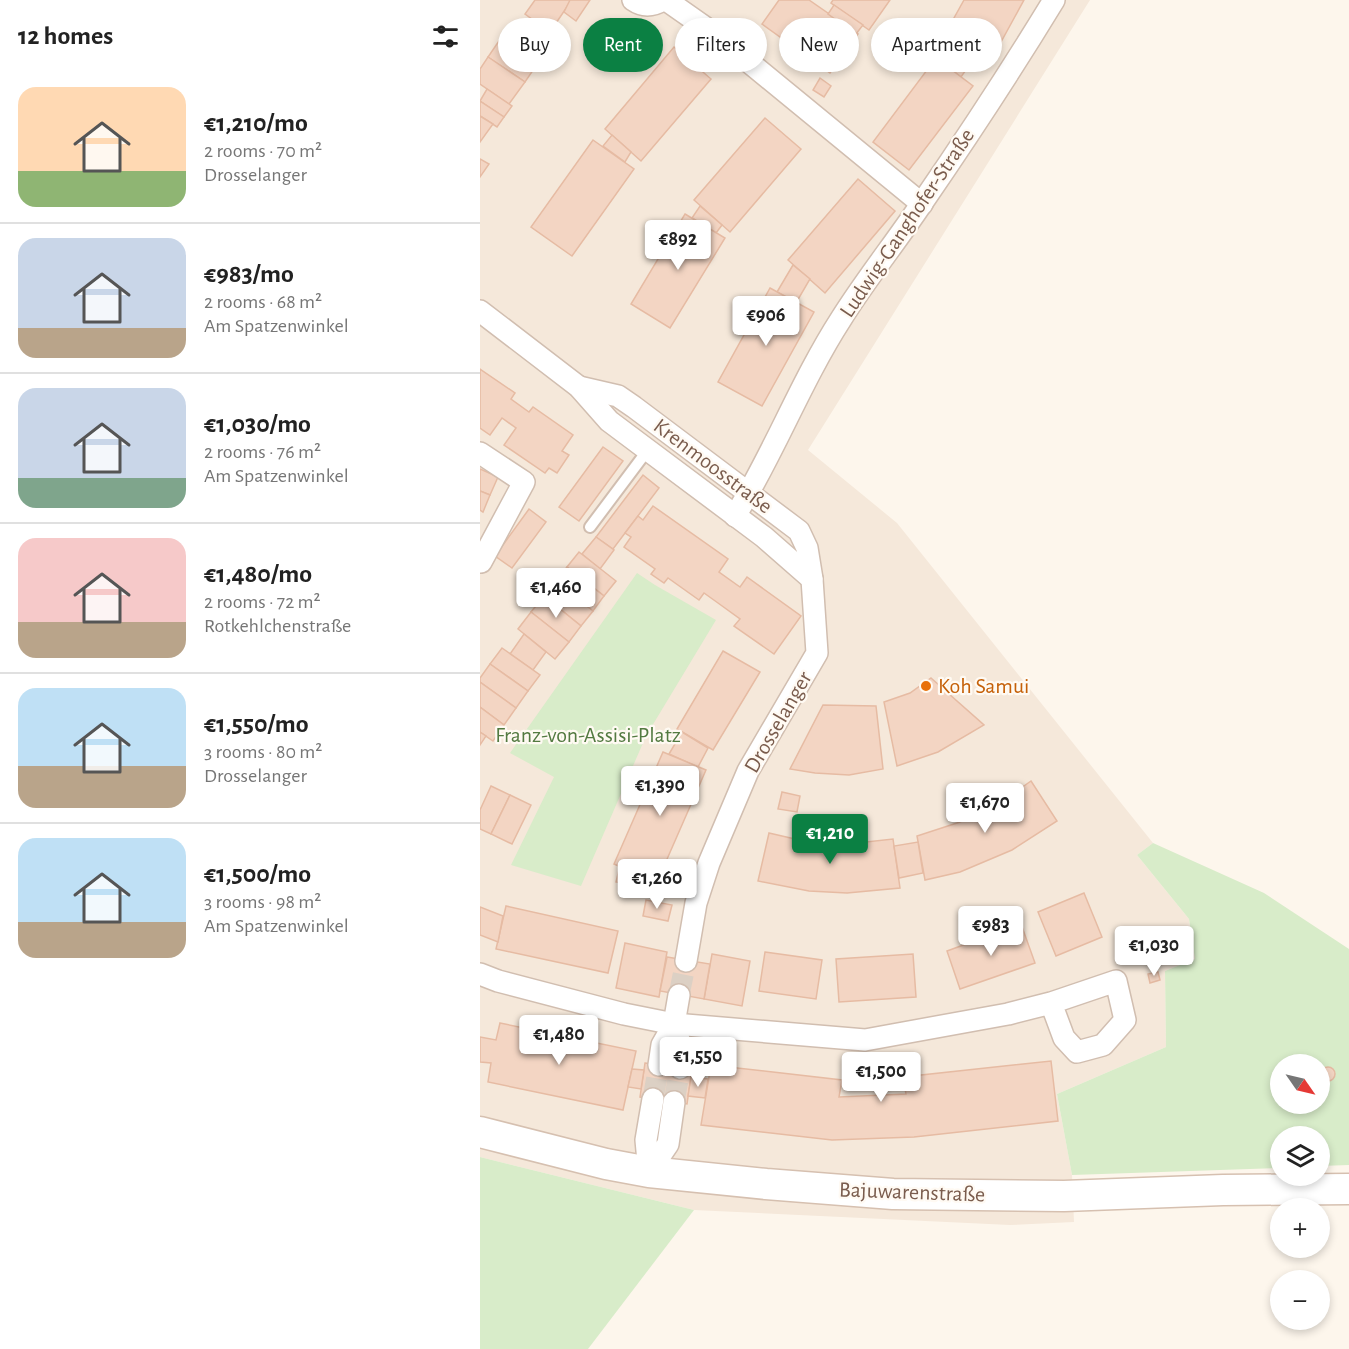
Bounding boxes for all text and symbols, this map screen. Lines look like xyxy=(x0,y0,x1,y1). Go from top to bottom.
chip: Buy xyxy=(498,18,571,72)
chip: Rent xyxy=(583,18,663,72)
chip: Filters xyxy=(675,18,767,72)
chip: New xyxy=(779,18,859,72)
chip: Apartment xyxy=(871,18,1002,72)
icon: filters xyxy=(429,20,462,53)
text: 12 homes xyxy=(18,23,113,49)
text: €1,210/mo xyxy=(204,110,308,136)
icon: home xyxy=(66,111,138,183)
street label: Ludwig-Ganghofer-Straße xyxy=(836,125,978,321)
text: 2 rooms · 70 m² xyxy=(204,141,322,161)
text: Drosselanger xyxy=(204,165,307,185)
pin: €892 xyxy=(642,220,714,271)
text: €892 xyxy=(659,229,697,249)
text: €983/mo xyxy=(204,261,294,287)
icon: home xyxy=(66,262,138,334)
text: 2 rooms · 68 m² xyxy=(204,292,322,312)
pin: €906 xyxy=(730,296,802,347)
text: €906 xyxy=(746,305,786,325)
text: Am Spatzenwinkel xyxy=(204,316,349,336)
text: €1,030/mo xyxy=(204,411,311,437)
icon: home xyxy=(66,412,138,484)
street label: Krenmoosstraße xyxy=(650,414,776,518)
text: 2 rooms · 76 m² xyxy=(204,442,321,462)
text: Am Spatzenwinkel xyxy=(204,466,349,486)
text: €1,480/mo xyxy=(204,561,312,587)
icon: home xyxy=(66,562,138,634)
pin: €1,460 xyxy=(507,568,605,619)
text: €1,460 xyxy=(530,577,582,597)
text: 2 rooms · 72 m² xyxy=(204,592,321,612)
text: Rotkehlchenstraße xyxy=(204,616,351,636)
street label: Drosselanger xyxy=(740,667,816,777)
place label: Koh Samui xyxy=(938,675,1029,697)
marker: Koh Samui xyxy=(919,679,933,693)
text: €1,550/mo xyxy=(204,711,309,737)
icon: home xyxy=(66,712,138,784)
park label: Franz-von-Assisi-Platz xyxy=(495,724,681,746)
text: 3 rooms · 80 m² xyxy=(204,742,322,762)
text: Drosselanger xyxy=(204,766,307,786)
pin: €1,390 xyxy=(611,766,709,817)
text: €1,390 xyxy=(635,775,685,795)
pin: €1,670 xyxy=(936,783,1034,834)
text: €1,670 xyxy=(960,792,1010,812)
pin: €1,210 xyxy=(781,814,879,865)
text: €1,210 xyxy=(806,823,854,843)
pin: €1,260 xyxy=(608,859,706,910)
text: €1,500/mo xyxy=(204,861,311,887)
icon: home xyxy=(66,862,138,934)
text: €1,260 xyxy=(632,868,682,888)
text: 3 rooms · 98 m² xyxy=(204,892,321,912)
pin: €983 xyxy=(955,906,1027,957)
text: €983 xyxy=(972,915,1010,935)
text: Am Spatzenwinkel xyxy=(204,916,349,936)
pin: €1,030 xyxy=(1105,926,1203,977)
text: €1,030 xyxy=(1129,935,1179,955)
pin: €1,480 xyxy=(510,1015,608,1066)
text: €1,480 xyxy=(533,1024,585,1044)
pin: €1,550 xyxy=(649,1037,747,1088)
text: €1,550 xyxy=(674,1046,722,1066)
pin: €1,500 xyxy=(832,1052,930,1103)
north arrow xyxy=(1270,1054,1330,1114)
map controls xyxy=(1270,1054,1330,1330)
text: €1,500 xyxy=(856,1061,906,1081)
button: layers xyxy=(1270,1126,1330,1186)
street label: Bajuwarenstraße xyxy=(839,1178,985,1206)
button: + xyxy=(1270,1198,1330,1258)
button: − xyxy=(1270,1270,1330,1330)

